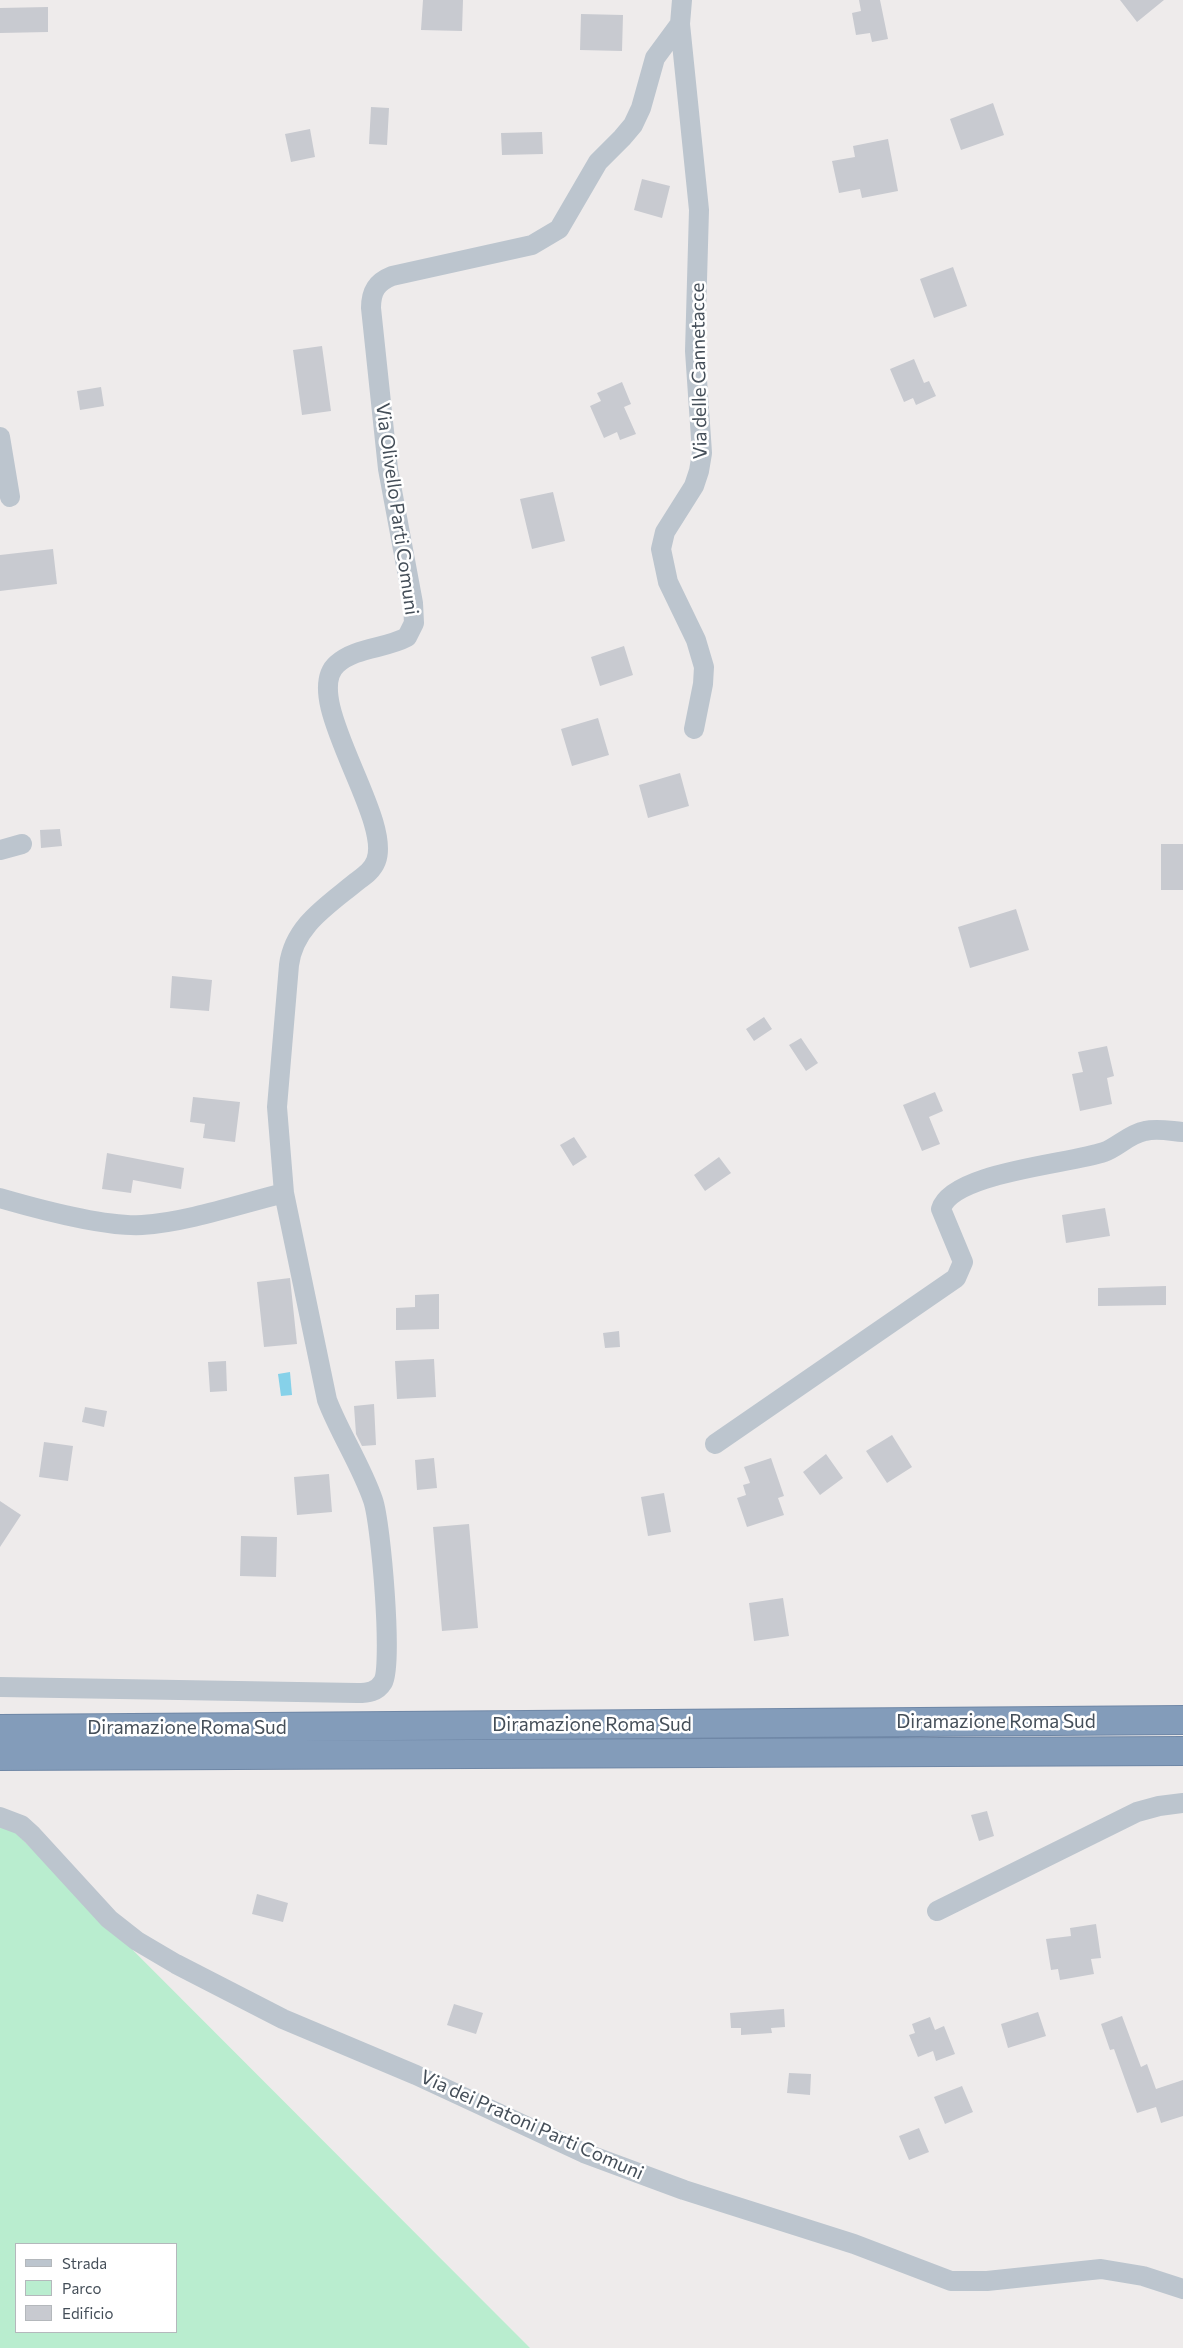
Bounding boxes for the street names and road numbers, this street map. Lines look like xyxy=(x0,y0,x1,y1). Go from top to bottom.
street label: Via delle Cannetacce xyxy=(686,282,712,460)
street label: Via Olivello Parti Comuni xyxy=(371,402,423,616)
street label: Diramazione Roma Sud xyxy=(896,1711,1096,1733)
street label: Diramazione Roma Sud xyxy=(492,1714,692,1736)
street label: Diramazione Roma Sud xyxy=(87,1717,287,1739)
street label: Via dei Pratoni Parti Comuni xyxy=(417,2065,647,2185)

